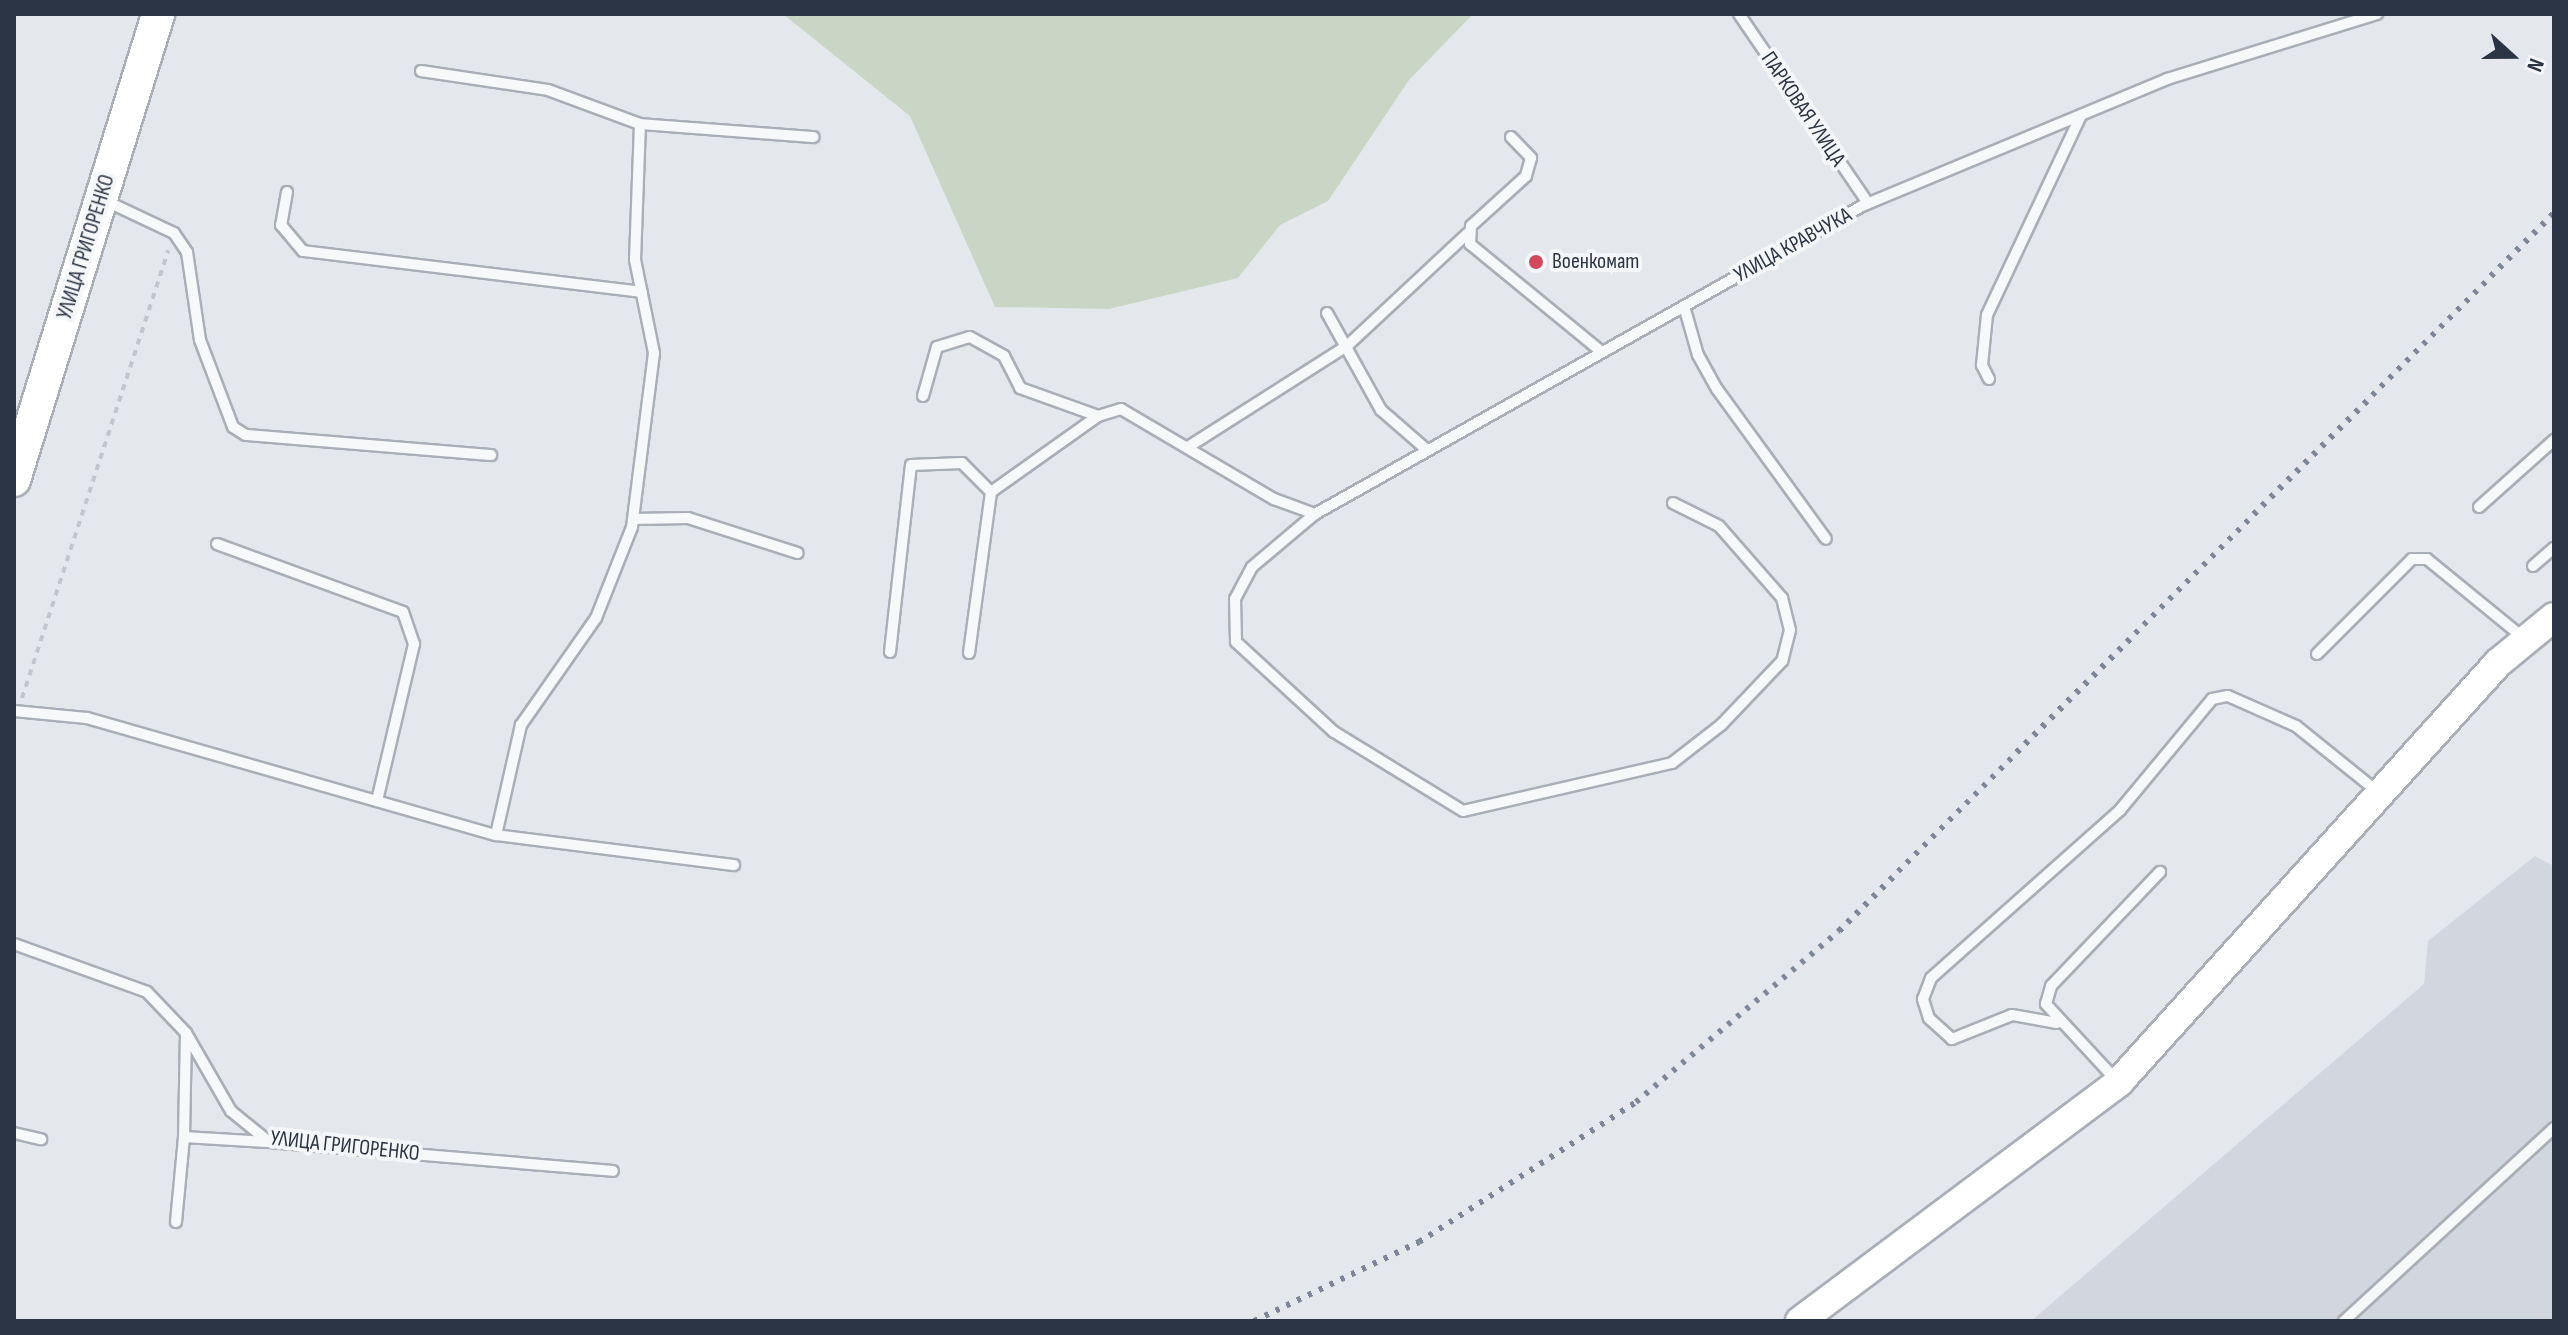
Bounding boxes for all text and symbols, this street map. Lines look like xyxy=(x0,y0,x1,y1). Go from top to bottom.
north arrow xyxy=(2472,16,2552,96)
street label: ПАРКОВАЯ УЛИЦА xyxy=(1755,47,1851,171)
text: N xyxy=(2520,54,2550,75)
street label: УЛИЦА ГРИГОРЕНКО xyxy=(51,171,121,323)
street label: УЛИЦА КРАВЧУКА xyxy=(1730,202,1856,288)
place label: Военкомат xyxy=(1552,249,1639,275)
marker: Военкомат xyxy=(1527,253,1545,271)
street label: УЛИЦА ГРИГОРЕНКО xyxy=(269,1125,421,1167)

